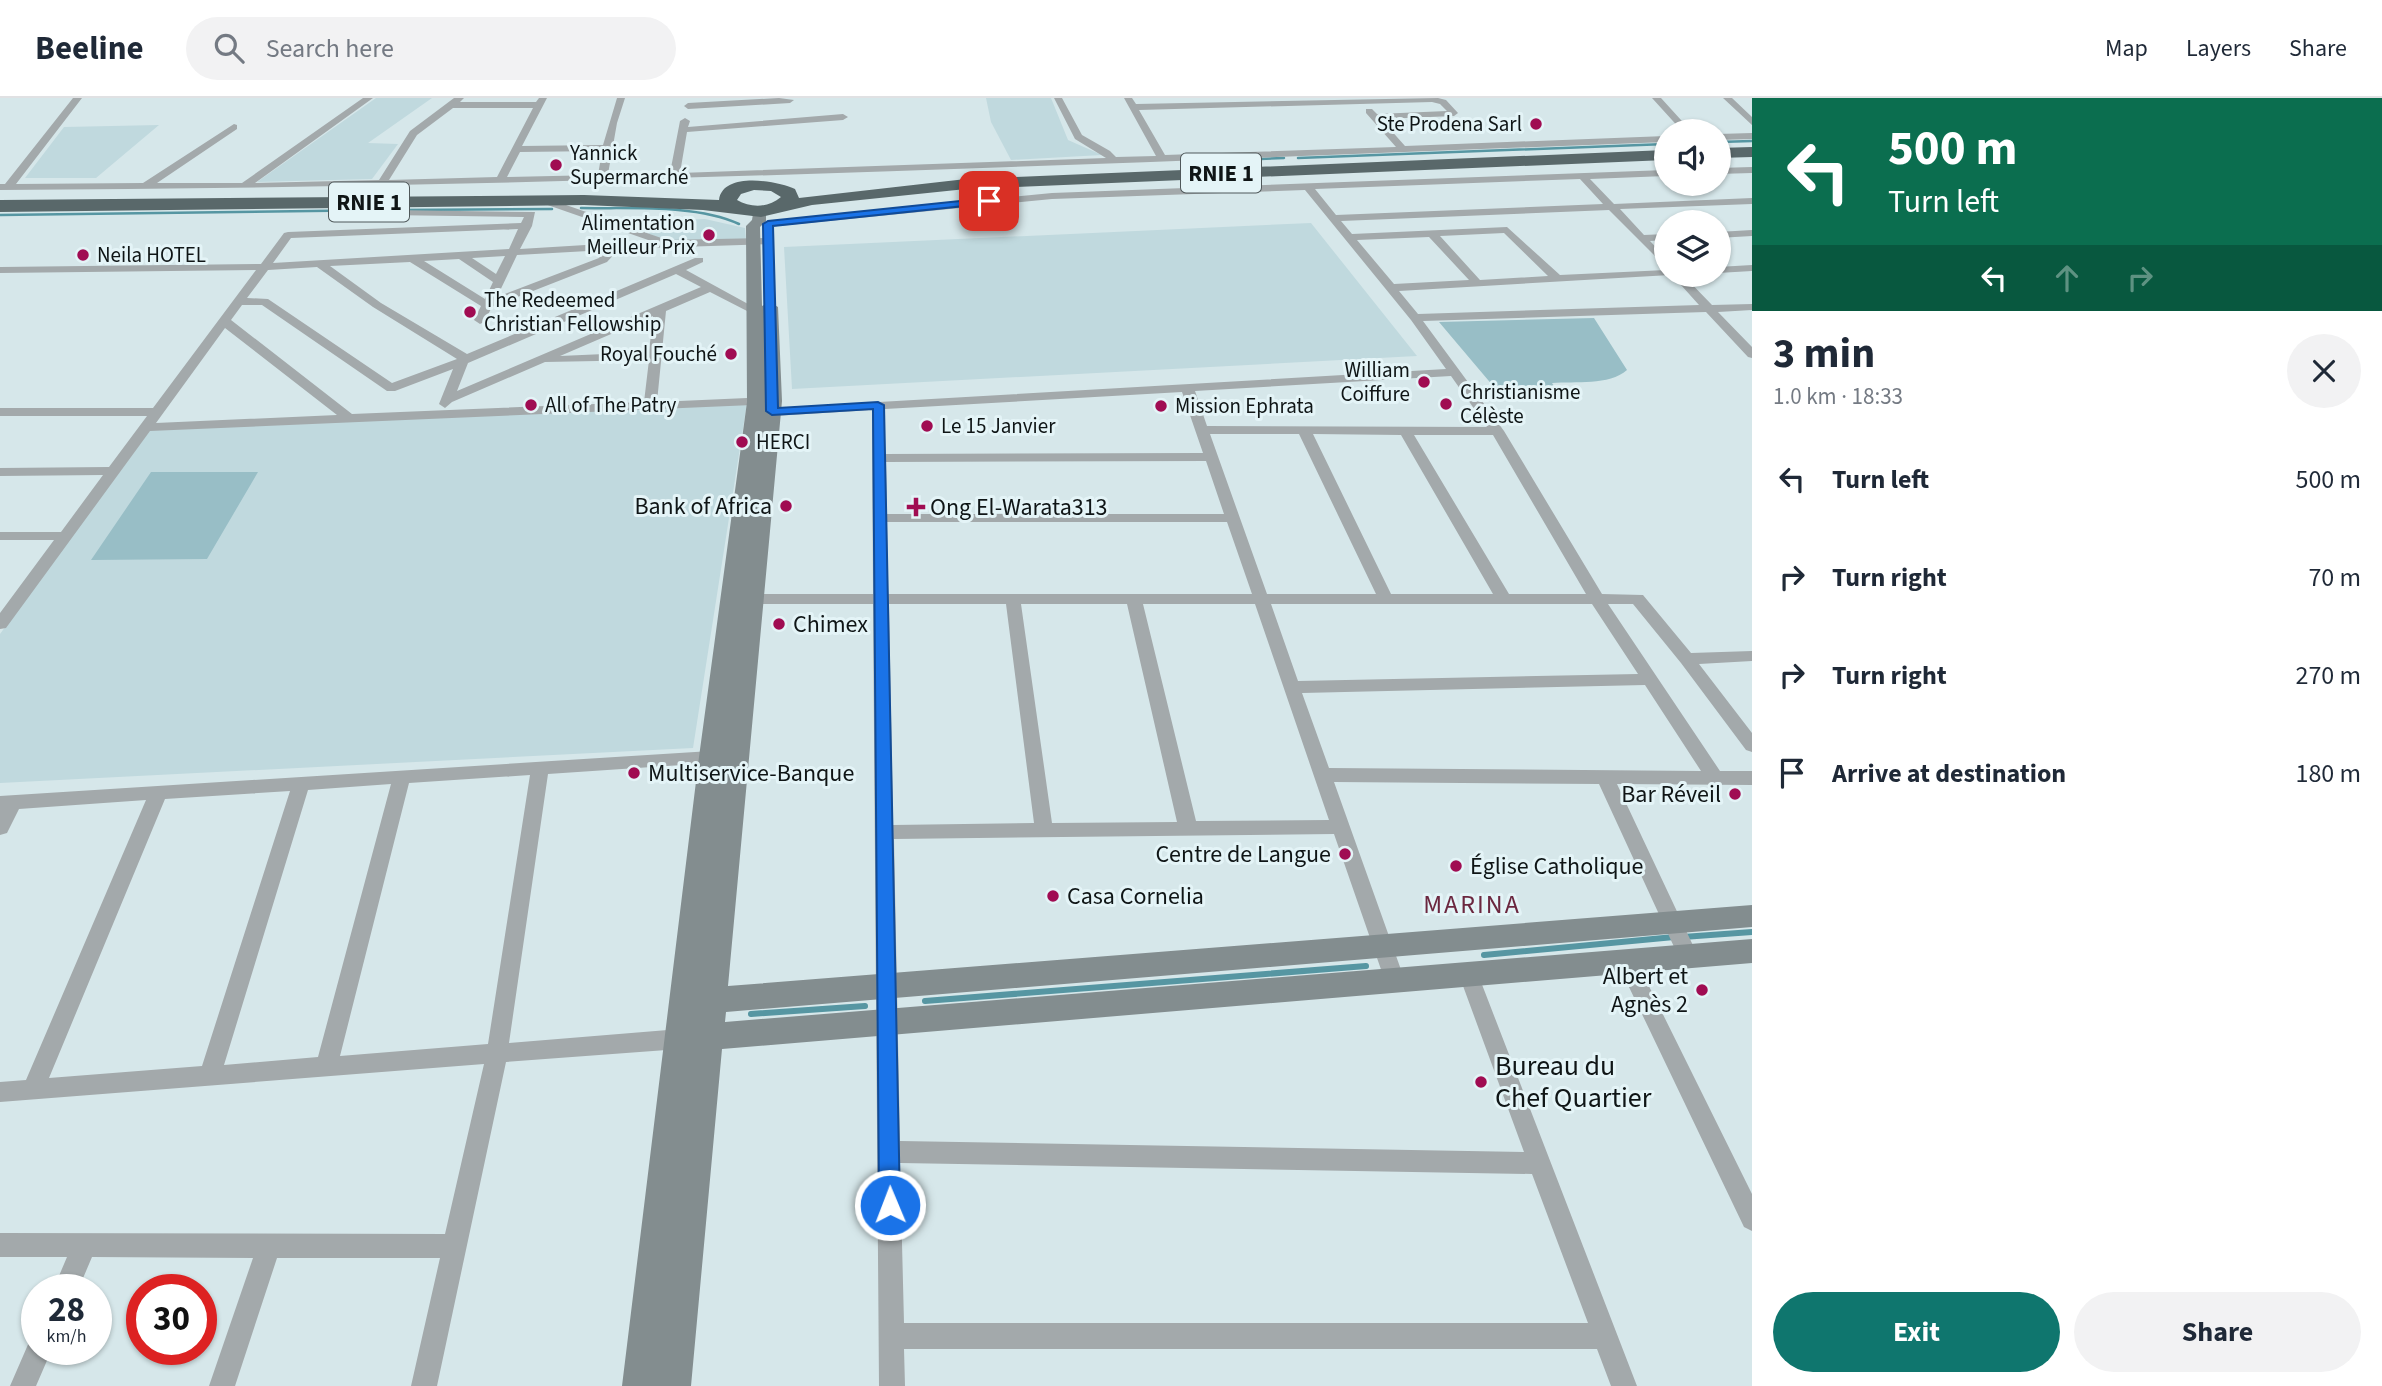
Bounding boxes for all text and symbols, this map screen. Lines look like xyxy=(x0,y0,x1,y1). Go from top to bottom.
search box xyxy=(186,17,676,80)
text: Beeline xyxy=(35,25,144,72)
icon: search xyxy=(210,29,248,67)
text: Search here xyxy=(266,30,394,67)
text: Map xyxy=(2105,31,2148,66)
text: Layers xyxy=(2186,31,2251,66)
text: Share xyxy=(2289,31,2347,66)
place label: Ste Prodena Sarl xyxy=(1377,109,1522,139)
text: 500 m xyxy=(1888,114,2017,184)
marker: Ste Prodena Sarl xyxy=(1528,116,1544,132)
map controls xyxy=(1654,119,1731,287)
button: sound xyxy=(1654,119,1731,196)
icon: left xyxy=(1773,126,1864,217)
place label: Yannick Supermarché xyxy=(569,138,688,192)
road number: RNIE 1 xyxy=(1181,153,1261,192)
marker: Yannick Supermarché xyxy=(548,157,564,173)
pin xyxy=(959,171,1019,231)
text: Turn left xyxy=(1888,179,1999,225)
icon: arrive xyxy=(970,182,1008,220)
road number: RNIE 1 xyxy=(329,183,409,222)
place label: Alimentation Meilleur Prix xyxy=(582,208,696,262)
button: layers xyxy=(1654,210,1731,287)
marker: Alimentation Meilleur Prix xyxy=(701,227,717,243)
place label: Neila HOTEL xyxy=(97,240,206,270)
marker: Neila HOTEL xyxy=(75,247,91,263)
icon: left xyxy=(1975,259,2013,297)
icon: ahead xyxy=(2048,259,2086,297)
icon: right xyxy=(2121,259,2159,297)
place label: The Redeemed Christian Fellowship xyxy=(484,285,661,339)
marker: The Redeemed Christian Fellowship xyxy=(462,304,478,320)
text: 3 min xyxy=(1773,324,1875,384)
button: close xyxy=(2287,334,2361,408)
place label: Royal Fouché xyxy=(600,339,717,369)
marker: Royal Fouché xyxy=(723,346,739,362)
place label: William Coiffure xyxy=(1340,355,1410,409)
marker: William Coiffure xyxy=(1416,374,1432,390)
place label: Christianisme Célèste xyxy=(1460,377,1580,431)
text: 1.0 km · 18:33 xyxy=(1773,380,1903,413)
place label: All of The Patry xyxy=(545,390,676,420)
place label: Mission Ephrata xyxy=(1175,391,1314,421)
marker: Christianisme Célèste xyxy=(1438,396,1454,412)
marker: All of The Patry xyxy=(523,397,539,413)
marker: Mission Ephrata xyxy=(1153,398,1169,414)
place label: Le 15 Janvier xyxy=(941,411,1056,441)
marker: Le 15 Janvier xyxy=(919,418,935,434)
place label: HERCI xyxy=(756,427,810,457)
marker: HERCI xyxy=(734,434,750,450)
icon: left xyxy=(1773,460,1811,498)
text: Turn left xyxy=(1832,461,1929,498)
text: 500 m xyxy=(2295,461,2361,498)
place label: Bank of Africa xyxy=(634,489,772,524)
place label: Ong El-Warata313 xyxy=(930,490,1108,525)
marker: Bank of Africa xyxy=(778,498,794,514)
marker: Ong El-Warata313 xyxy=(908,499,924,515)
icon: right xyxy=(1773,558,1811,596)
text: Turn right xyxy=(1832,559,1947,596)
text: 70 m xyxy=(2308,559,2361,596)
place label: Chimex xyxy=(793,607,868,642)
marker: Chimex xyxy=(771,616,787,632)
icon: right xyxy=(1773,656,1811,694)
text: Turn right xyxy=(1832,657,1947,694)
text: 270 m xyxy=(2295,657,2361,694)
icon: arrive xyxy=(1773,754,1811,792)
text: Arrive at destination xyxy=(1832,755,2066,792)
text: 180 m xyxy=(2295,755,2361,792)
place label: Multiservice-Banque xyxy=(648,756,854,791)
marker: Multiservice-Banque xyxy=(626,765,642,781)
place label: Bar Réveil xyxy=(1621,777,1721,812)
marker: Bar Réveil xyxy=(1727,786,1743,802)
place label: Centre de Langue xyxy=(1155,837,1331,872)
marker: Centre de Langue xyxy=(1337,846,1353,862)
place label: Église Catholique xyxy=(1470,849,1643,884)
marker: Église Catholique xyxy=(1448,858,1464,874)
place label: Casa Cornelia xyxy=(1067,879,1204,914)
district label: MARINA xyxy=(1423,886,1521,923)
marker: Casa Cornelia xyxy=(1045,888,1061,904)
place label: Albert et Agnès 2 xyxy=(1603,959,1688,1022)
marker: Albert et Agnès 2 xyxy=(1694,982,1710,998)
place label: Bureau du Chef Quartier xyxy=(1495,1046,1652,1118)
marker: Bureau du Chef Quartier xyxy=(1473,1074,1489,1090)
position arrow xyxy=(853,1168,927,1242)
speed limit sign: 30 xyxy=(126,1274,217,1365)
text: 28 xyxy=(48,1285,85,1335)
button: Exit xyxy=(1773,1292,2060,1372)
button: Share xyxy=(2074,1292,2361,1372)
text: km/h xyxy=(47,1324,86,1349)

